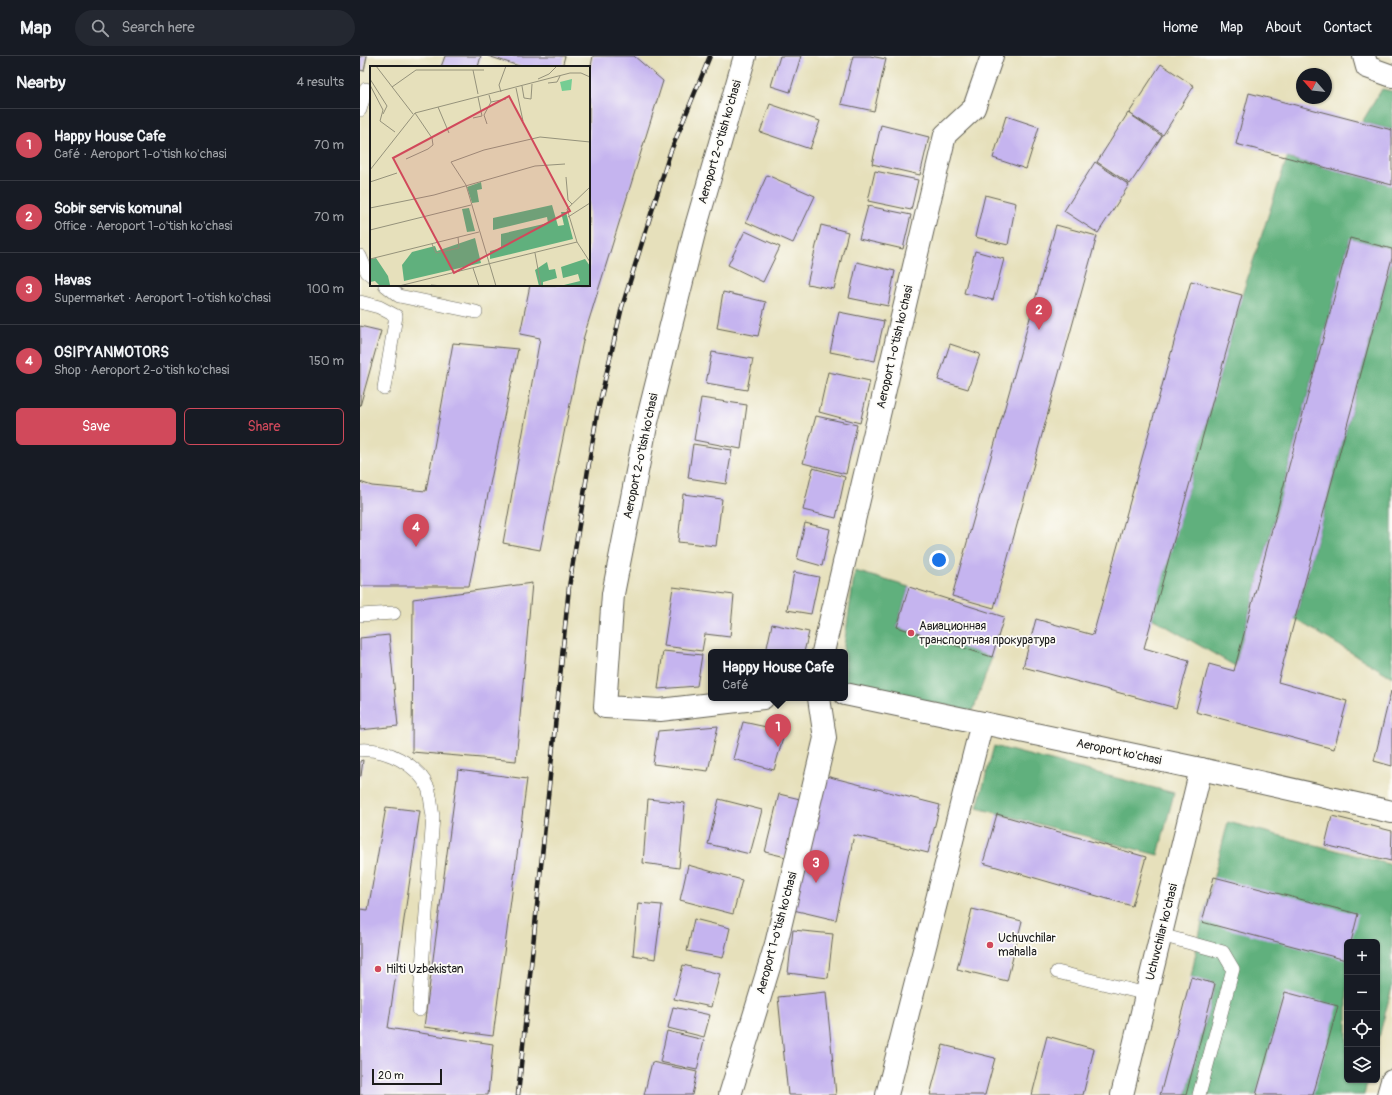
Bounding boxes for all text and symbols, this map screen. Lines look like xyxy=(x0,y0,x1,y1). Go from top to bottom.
search box xyxy=(75,10,355,46)
text: Map xyxy=(20,16,51,40)
icon: search xyxy=(89,17,111,39)
text: Search here xyxy=(121,18,195,37)
text: Home xyxy=(1163,19,1198,36)
text: Map xyxy=(1220,19,1243,36)
text: About xyxy=(1265,19,1301,36)
text: Contact xyxy=(1323,19,1372,36)
inset map xyxy=(370,66,590,286)
north arrow xyxy=(1296,68,1332,104)
text: Nearby xyxy=(16,72,65,93)
text: 4 results xyxy=(297,74,344,90)
street label: Aeroport 2-o'tish ko'chasi xyxy=(695,78,745,206)
text: Happy House Cafe xyxy=(54,127,166,146)
text: 1 xyxy=(26,137,32,153)
text: 70 m xyxy=(314,137,344,153)
text: Café · Aeroport 1-o'tish ko'chasi xyxy=(54,146,227,162)
text: Sobir servis komunal xyxy=(54,199,182,218)
text: 2 xyxy=(25,209,33,225)
text: 70 m xyxy=(314,209,344,225)
text: Office · Aeroport 1-o'tish ko'chasi xyxy=(54,218,232,234)
text: Havas xyxy=(54,271,91,290)
text: 3 xyxy=(25,281,33,297)
text: 100 m xyxy=(307,281,344,297)
street label: Aeroport 1-o'tish ko'chasi xyxy=(874,284,916,410)
text: Supermarket · Aeroport 1-o'tish ko'chasi xyxy=(54,290,271,306)
pin: 2 xyxy=(1026,297,1052,330)
text: OSIPYANMOTORS xyxy=(54,343,169,362)
text: 4 xyxy=(25,353,33,369)
text: 150 m xyxy=(309,353,344,369)
text: Shop · Aeroport 2-o'tish ko'chasi xyxy=(54,362,229,378)
street label: Aeroport 2-o'tish ko'chasi xyxy=(620,392,662,520)
button: Save xyxy=(16,408,176,445)
button: Share xyxy=(184,408,344,445)
pin: 4 xyxy=(403,514,429,547)
your location xyxy=(929,550,949,570)
place label: Авиационная транспортная прокуратура xyxy=(919,619,1056,648)
marker: Авиационная транспортная прокуратура xyxy=(906,628,916,638)
popup xyxy=(708,649,848,701)
text: Happy House Cafe xyxy=(722,658,834,677)
text: Café xyxy=(722,677,748,693)
pin: 1 xyxy=(765,714,791,747)
street label: Aeroport ko'chasi xyxy=(1075,736,1163,768)
pin: 3 xyxy=(803,850,829,883)
street label: Aeroport 1-o'tish ko'chasi xyxy=(753,870,801,996)
street label: Uchuvchilar ko'chasi xyxy=(1143,882,1181,982)
place label: Uchuvchilar mahalla xyxy=(998,931,1057,960)
map controls xyxy=(1344,939,1380,1083)
button: + xyxy=(1344,939,1380,975)
marker: Uchuvchilar mahalla xyxy=(985,940,995,950)
place label: Hilti Uzbekistan xyxy=(386,962,464,977)
marker: Hilti Uzbekistan xyxy=(373,964,383,974)
button: − xyxy=(1344,975,1380,1011)
button: locate xyxy=(1344,1011,1380,1047)
button: layers xyxy=(1344,1047,1380,1083)
scale bar xyxy=(372,1067,442,1086)
text: 20 m xyxy=(378,1069,404,1082)

